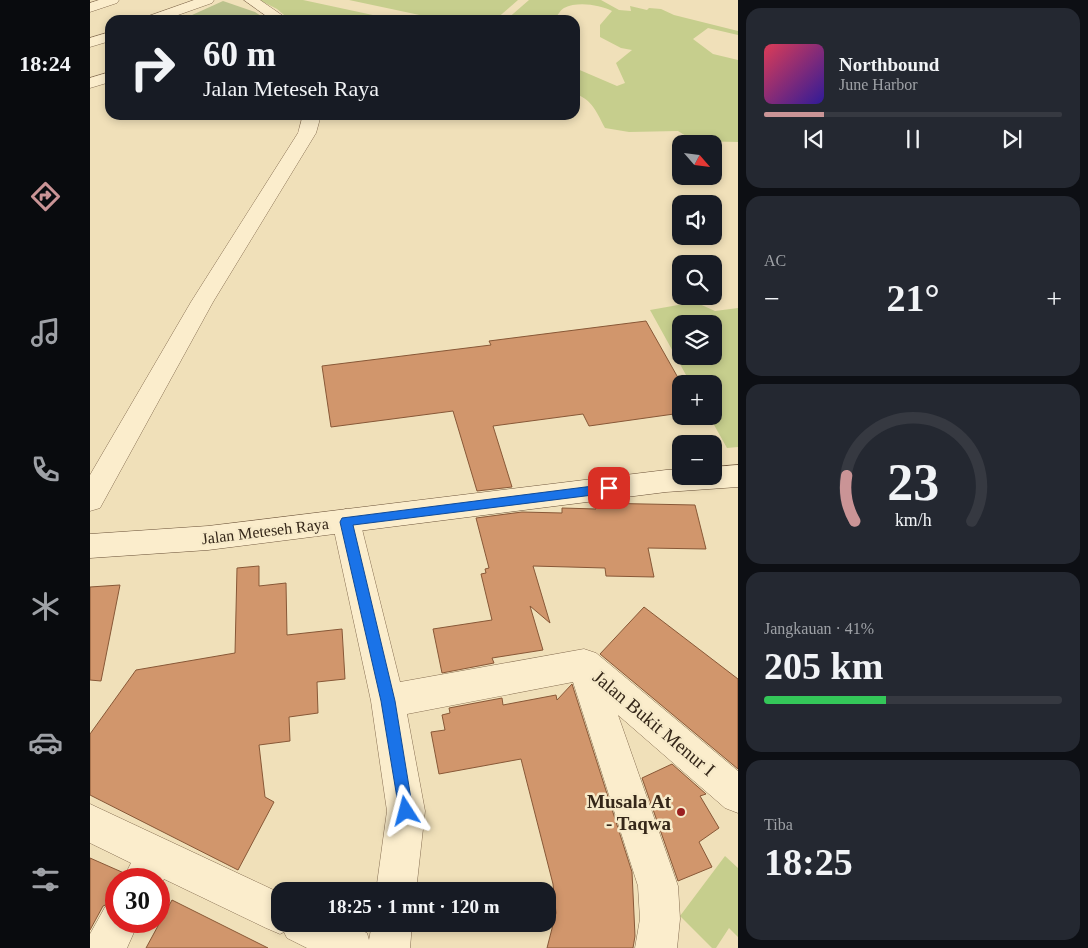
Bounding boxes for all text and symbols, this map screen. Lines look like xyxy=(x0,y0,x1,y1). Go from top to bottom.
icon: right xyxy=(120,35,185,100)
text: 60 m xyxy=(203,35,276,74)
text: 18:24 xyxy=(19,51,71,76)
text: Northbound xyxy=(839,54,939,75)
text: Jalan Meteseh Raya xyxy=(203,76,379,101)
text: June Harbor xyxy=(839,76,918,93)
icon: previous xyxy=(800,125,828,153)
icon: pause xyxy=(899,125,927,153)
icon: next xyxy=(998,125,1026,153)
north arrow xyxy=(672,135,722,185)
map controls xyxy=(672,135,722,485)
icon: directions xyxy=(28,179,63,214)
button: sound xyxy=(672,195,722,245)
text: AC xyxy=(764,252,786,269)
button: search xyxy=(672,255,722,305)
text: 21° xyxy=(886,277,940,319)
text: − xyxy=(764,283,780,314)
text: + xyxy=(1046,283,1062,314)
icon: music xyxy=(28,315,63,350)
button: layers xyxy=(672,315,722,365)
button: + xyxy=(672,375,722,425)
button: − xyxy=(672,435,722,485)
icon: phone xyxy=(28,452,63,487)
text: 23 xyxy=(887,454,939,511)
pin xyxy=(588,467,630,509)
icon: arrive xyxy=(595,474,623,502)
text: km/h xyxy=(895,510,931,530)
street label: Jalan Meteseh Raya xyxy=(200,515,330,548)
icon: climate xyxy=(28,589,63,624)
text: Jangkauan · 41% xyxy=(764,620,874,637)
text: 205 km xyxy=(764,645,883,687)
street label: Jalan Bukit Menur I xyxy=(589,666,719,780)
icon: car xyxy=(28,725,63,760)
position arrow xyxy=(379,784,431,836)
place label: Musala At - Taqwa xyxy=(587,791,672,834)
marker: Musala At - Taqwa xyxy=(675,806,687,818)
text: Tiba xyxy=(764,816,793,833)
text: 18:25 xyxy=(764,841,853,883)
icon: filters xyxy=(28,862,63,897)
speed limit sign: 30 xyxy=(105,868,170,933)
text: 18:25 · 1 mnt · 120 m xyxy=(327,896,500,917)

